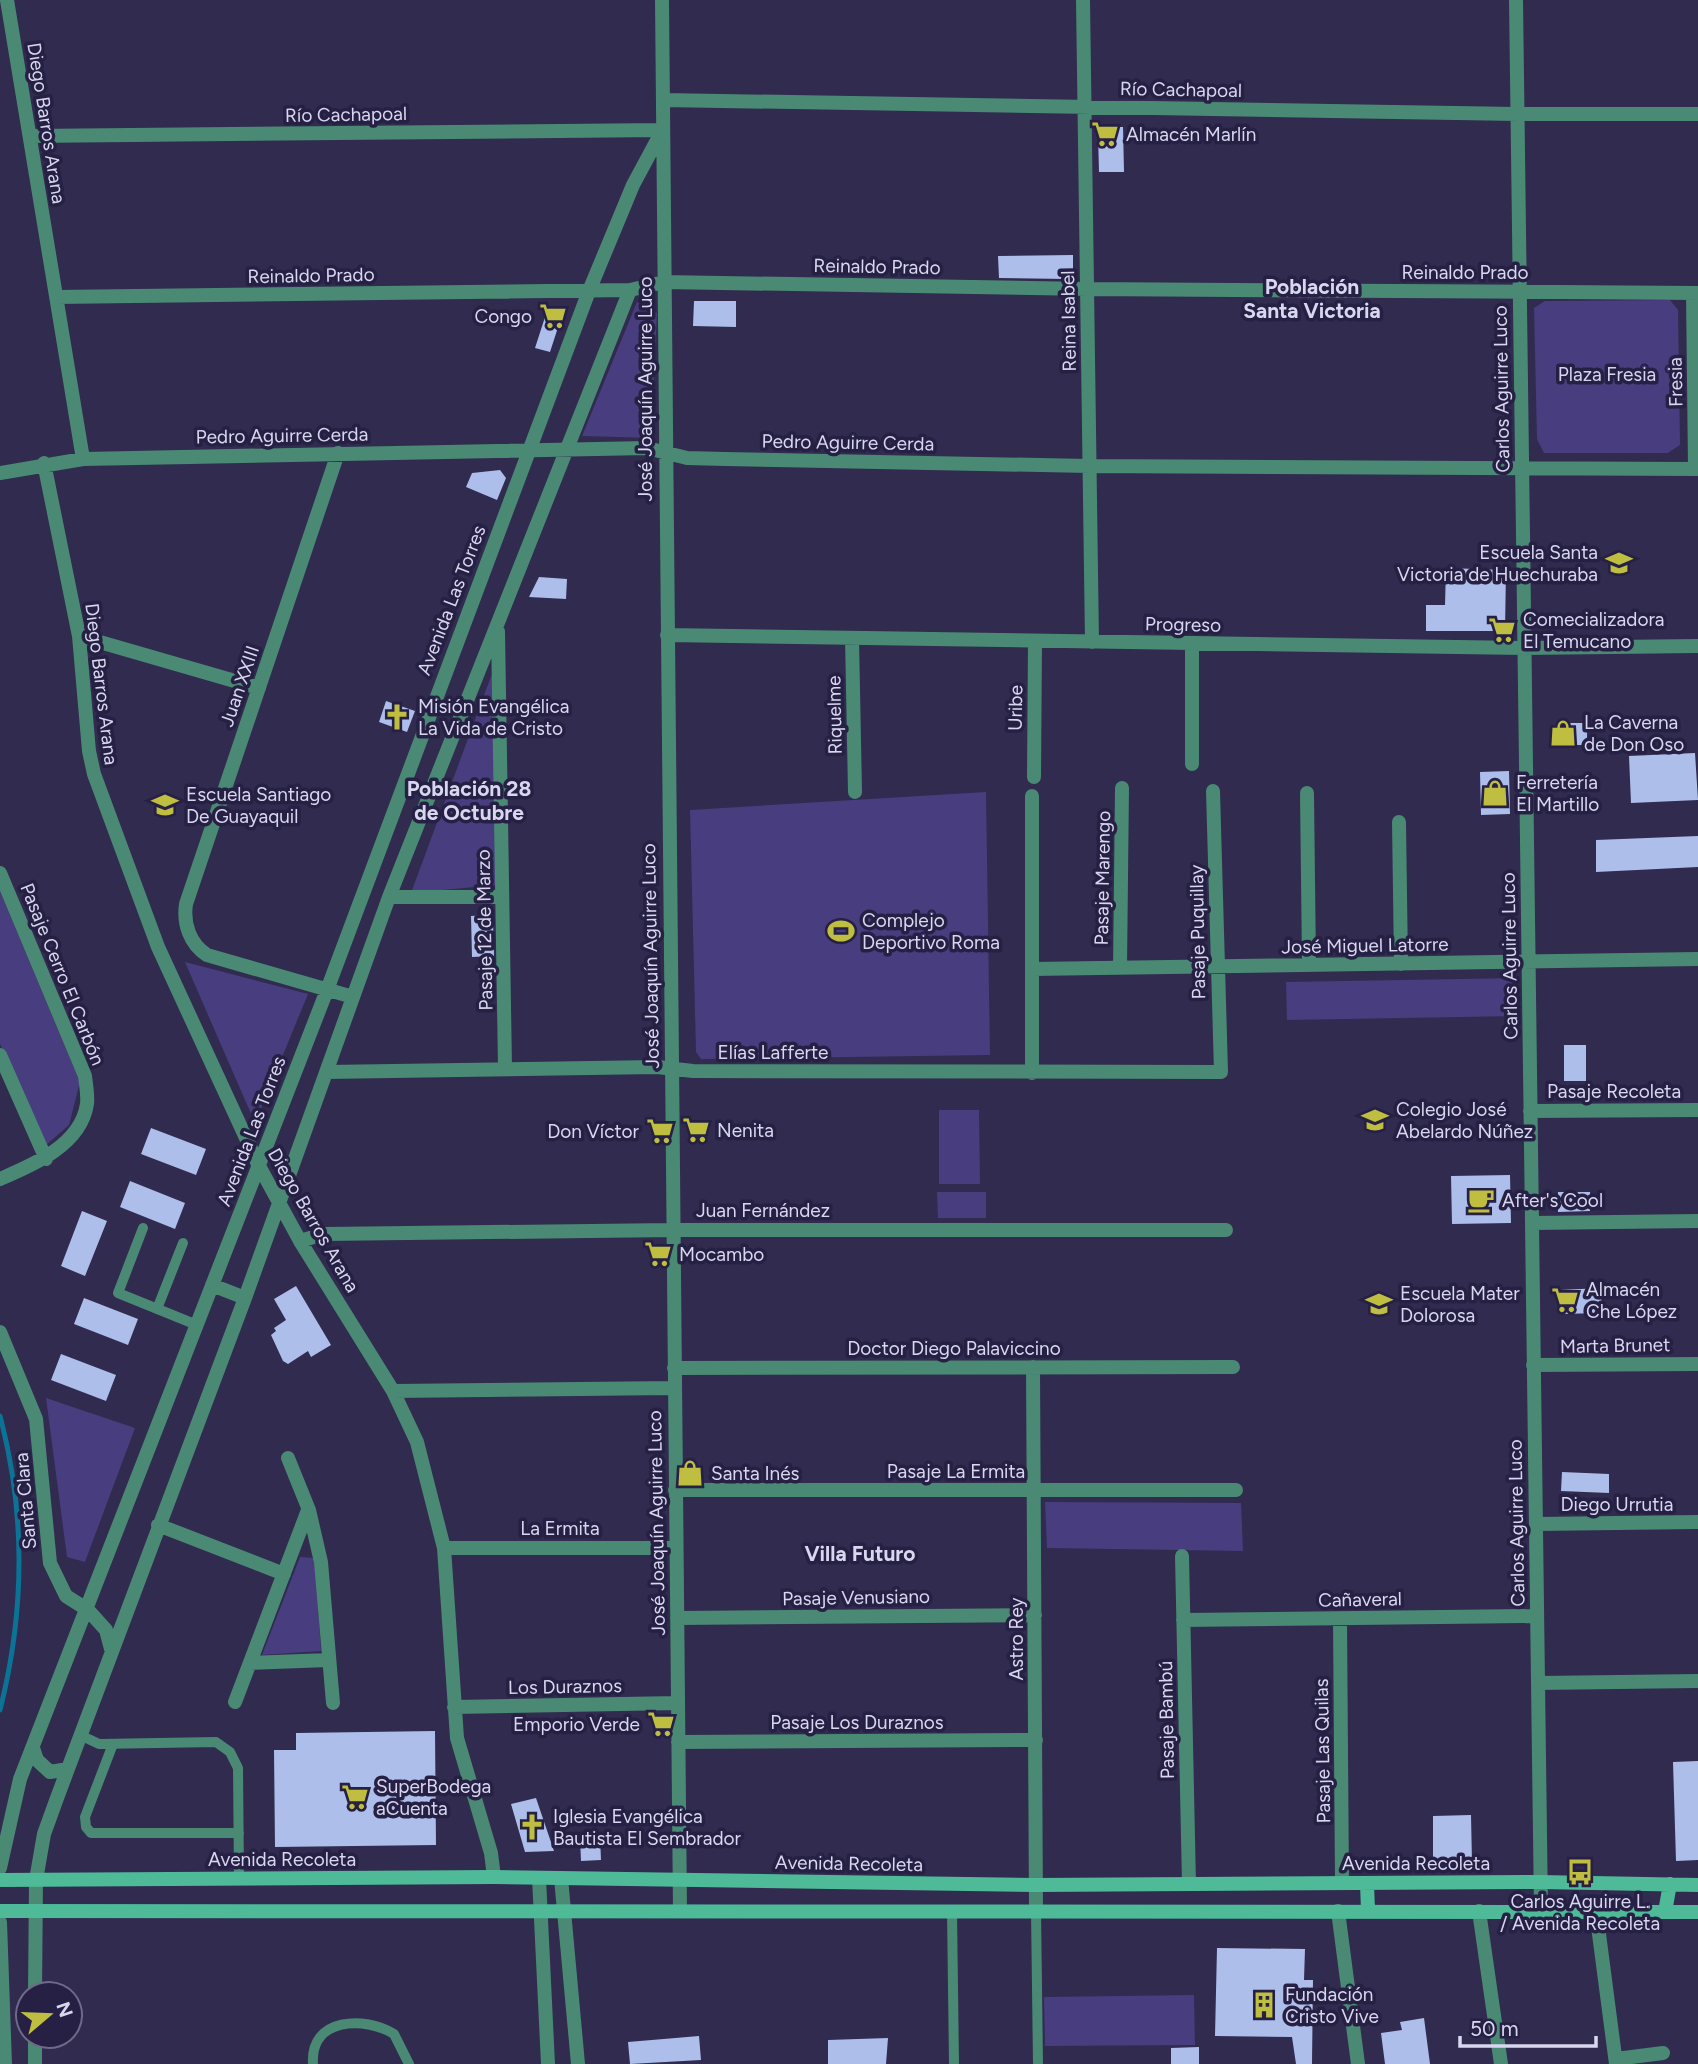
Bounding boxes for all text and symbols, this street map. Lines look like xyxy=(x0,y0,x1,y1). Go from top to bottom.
street label: Diego Barros Arana xyxy=(22,41,71,205)
street label: Río Cachapoal xyxy=(1120,77,1242,102)
street label: Río Cachapoal xyxy=(285,102,407,127)
supermarket icon: Almacén Marlín xyxy=(1090,119,1120,149)
place label: Almacén Marlín xyxy=(1126,123,1256,146)
street label: Reinaldo Prado xyxy=(813,254,941,279)
street label: Reinaldo Prado xyxy=(1401,261,1529,284)
street label: Reinaldo Prado xyxy=(247,263,375,288)
street label: Reina Isabel xyxy=(1056,270,1081,372)
district label: Población Santa Victoria xyxy=(1243,274,1381,323)
street label: José Joaquín Aguirre Luco xyxy=(634,276,657,502)
supermarket icon: Congo xyxy=(538,301,568,331)
place label: Congo xyxy=(475,305,532,328)
street label: Carlos Aguirre Luco xyxy=(1489,305,1514,473)
street label: Fresia xyxy=(1664,357,1687,407)
park label: Plaza Fresia xyxy=(1558,363,1656,386)
street label: Pedro Aguirre Cerda xyxy=(196,422,368,449)
street label: Pedro Aguirre Cerda xyxy=(762,429,934,456)
street label: Avenida Las Torres xyxy=(412,522,491,678)
place label: Escuela Santa Victoria de Huechuraba xyxy=(1397,541,1598,586)
school or university icon: Escuela Santa Victoria de Huechuraba xyxy=(1604,548,1634,578)
street label: Diego Barros Arana xyxy=(80,602,123,766)
place label: Comecializadora El Temucano xyxy=(1523,608,1665,653)
street label: Progreso xyxy=(1145,612,1221,637)
supermarket icon: Comecializadora El Temucano xyxy=(1487,615,1517,645)
street label: Juan XXIII xyxy=(215,643,264,730)
street label: Riquelme xyxy=(822,675,847,755)
street label: Uribe xyxy=(1004,685,1027,731)
place label: Misión Evangélica La Vida de Cristo xyxy=(418,695,569,740)
church icon: Misión Evangélica La Vida de Cristo xyxy=(382,702,412,732)
place label: La Caverna de Don Oso xyxy=(1584,711,1684,756)
shop icon: La Caverna de Don Oso xyxy=(1548,718,1578,748)
place label: Ferretería El Martillo xyxy=(1516,771,1599,816)
district label: Población 28 de Octubre xyxy=(407,776,531,825)
shop icon: Ferretería El Martillo xyxy=(1480,778,1510,808)
place label: Escuela Santiago De Guayaquil xyxy=(186,783,331,828)
school or university icon: Escuela Santiago De Guayaquil xyxy=(150,790,180,820)
street label: Pasaje Marengo xyxy=(1090,811,1115,945)
street label: José Joaquín Aguirre Luco xyxy=(637,843,664,1069)
street label: Pasaje 12 de Marzo xyxy=(472,849,497,1011)
street label: Pasaje Puquillay xyxy=(1185,864,1210,1000)
street label: Carlos Aguirre Luco xyxy=(1497,872,1522,1040)
street label: Pasaje Cerro El Carbón xyxy=(15,880,110,1069)
place label: Complejo Deportivo Roma xyxy=(862,909,1000,954)
sports icon: Complejo Deportivo Roma xyxy=(826,916,856,946)
street label: José Miguel Latorre xyxy=(1281,933,1449,958)
street label: Elías Lafferte xyxy=(718,1041,828,1064)
street label: Avenida Las Torres xyxy=(212,1053,291,1209)
street label: Pasaje Recoleta xyxy=(1547,1080,1681,1103)
place label: Colegio José Abelardo Núñez xyxy=(1396,1098,1533,1143)
school or university icon: Colegio José Abelardo Núñez xyxy=(1360,1105,1390,1135)
supermarket icon: Nenita xyxy=(681,1115,711,1145)
supermarket icon: Don Víctor xyxy=(645,1116,675,1146)
place label: Nenita xyxy=(717,1119,774,1142)
place label: Don Víctor xyxy=(547,1120,640,1143)
street label: Diego Barros Arana xyxy=(263,1144,364,1296)
cafe icon: After's Cool xyxy=(1466,1185,1496,1215)
place label: After's Cool xyxy=(1502,1189,1603,1212)
street label: Juan Fernández xyxy=(696,1199,830,1222)
supermarket icon: Mocambo xyxy=(643,1239,673,1269)
place label: Mocambo xyxy=(679,1243,764,1266)
place label: Almacén Che López xyxy=(1586,1278,1677,1323)
place label: Escuela Mater Dolorosa xyxy=(1400,1282,1520,1327)
supermarket icon: Almacén Che López xyxy=(1550,1285,1580,1315)
school or university icon: Escuela Mater Dolorosa xyxy=(1364,1289,1394,1319)
street label: Marta Brunet xyxy=(1560,1333,1670,1358)
street label: Doctor Diego Palaviccino xyxy=(847,1337,1061,1360)
street label: José Joaquín Aguirre Luco xyxy=(643,1410,670,1636)
street label: Carlos Aguirre Luco xyxy=(1504,1439,1529,1607)
street label: Santa Clara xyxy=(10,1452,41,1550)
shop icon: Santa Inés xyxy=(675,1458,705,1488)
street label: Pasaje La Ermita xyxy=(887,1460,1025,1483)
place label: Santa Inés xyxy=(711,1462,800,1485)
street label: Diego Urrutia xyxy=(1561,1493,1673,1516)
street label: La Ermita xyxy=(520,1517,600,1540)
district label: Villa Futuro xyxy=(804,1541,916,1566)
street label: Pasaje Venusiano xyxy=(782,1585,930,1610)
street label: Cañaveral xyxy=(1318,1587,1402,1612)
street label: Astro Rey xyxy=(1005,1597,1028,1681)
street label: Pasaje Bambú xyxy=(1154,1661,1179,1779)
street label: Los Duraznos xyxy=(508,1674,622,1699)
street label: Pasaje Las Quilas xyxy=(1310,1678,1335,1824)
supermarket icon: Emporio Verde xyxy=(646,1709,676,1739)
street label: Pasaje Los Duraznos xyxy=(770,1711,944,1734)
place label: Emporio Verde xyxy=(513,1713,640,1736)
place label: SuperBodega aCuenta xyxy=(376,1775,491,1820)
supermarket icon: SuperBodega aCuenta xyxy=(340,1782,370,1812)
place label: Iglesia Evangélica Bautista El Sembrador xyxy=(553,1805,742,1850)
church icon: Iglesia Evangélica Bautista El Sembrador xyxy=(517,1812,547,1842)
street label: Avenida Recoleta xyxy=(208,1848,356,1871)
street label: Avenida Recoleta xyxy=(775,1851,923,1876)
street label: Avenida Recoleta xyxy=(1342,1852,1490,1875)
bus stop icon: Carlos Aguirre L. / Avenida Recoleta xyxy=(1565,1857,1595,1887)
place label: Carlos Aguirre L. / Avenida Recoleta xyxy=(1500,1890,1660,1935)
north arrow xyxy=(14,1980,84,2050)
place label: Fundación Cristo Vive xyxy=(1285,1983,1379,2028)
building icon: Fundación Cristo Vive xyxy=(1249,1990,1279,2020)
text: N xyxy=(51,1999,78,2020)
scale bar xyxy=(1460,2004,1596,2048)
text: 50 m xyxy=(1470,2016,1519,2041)

